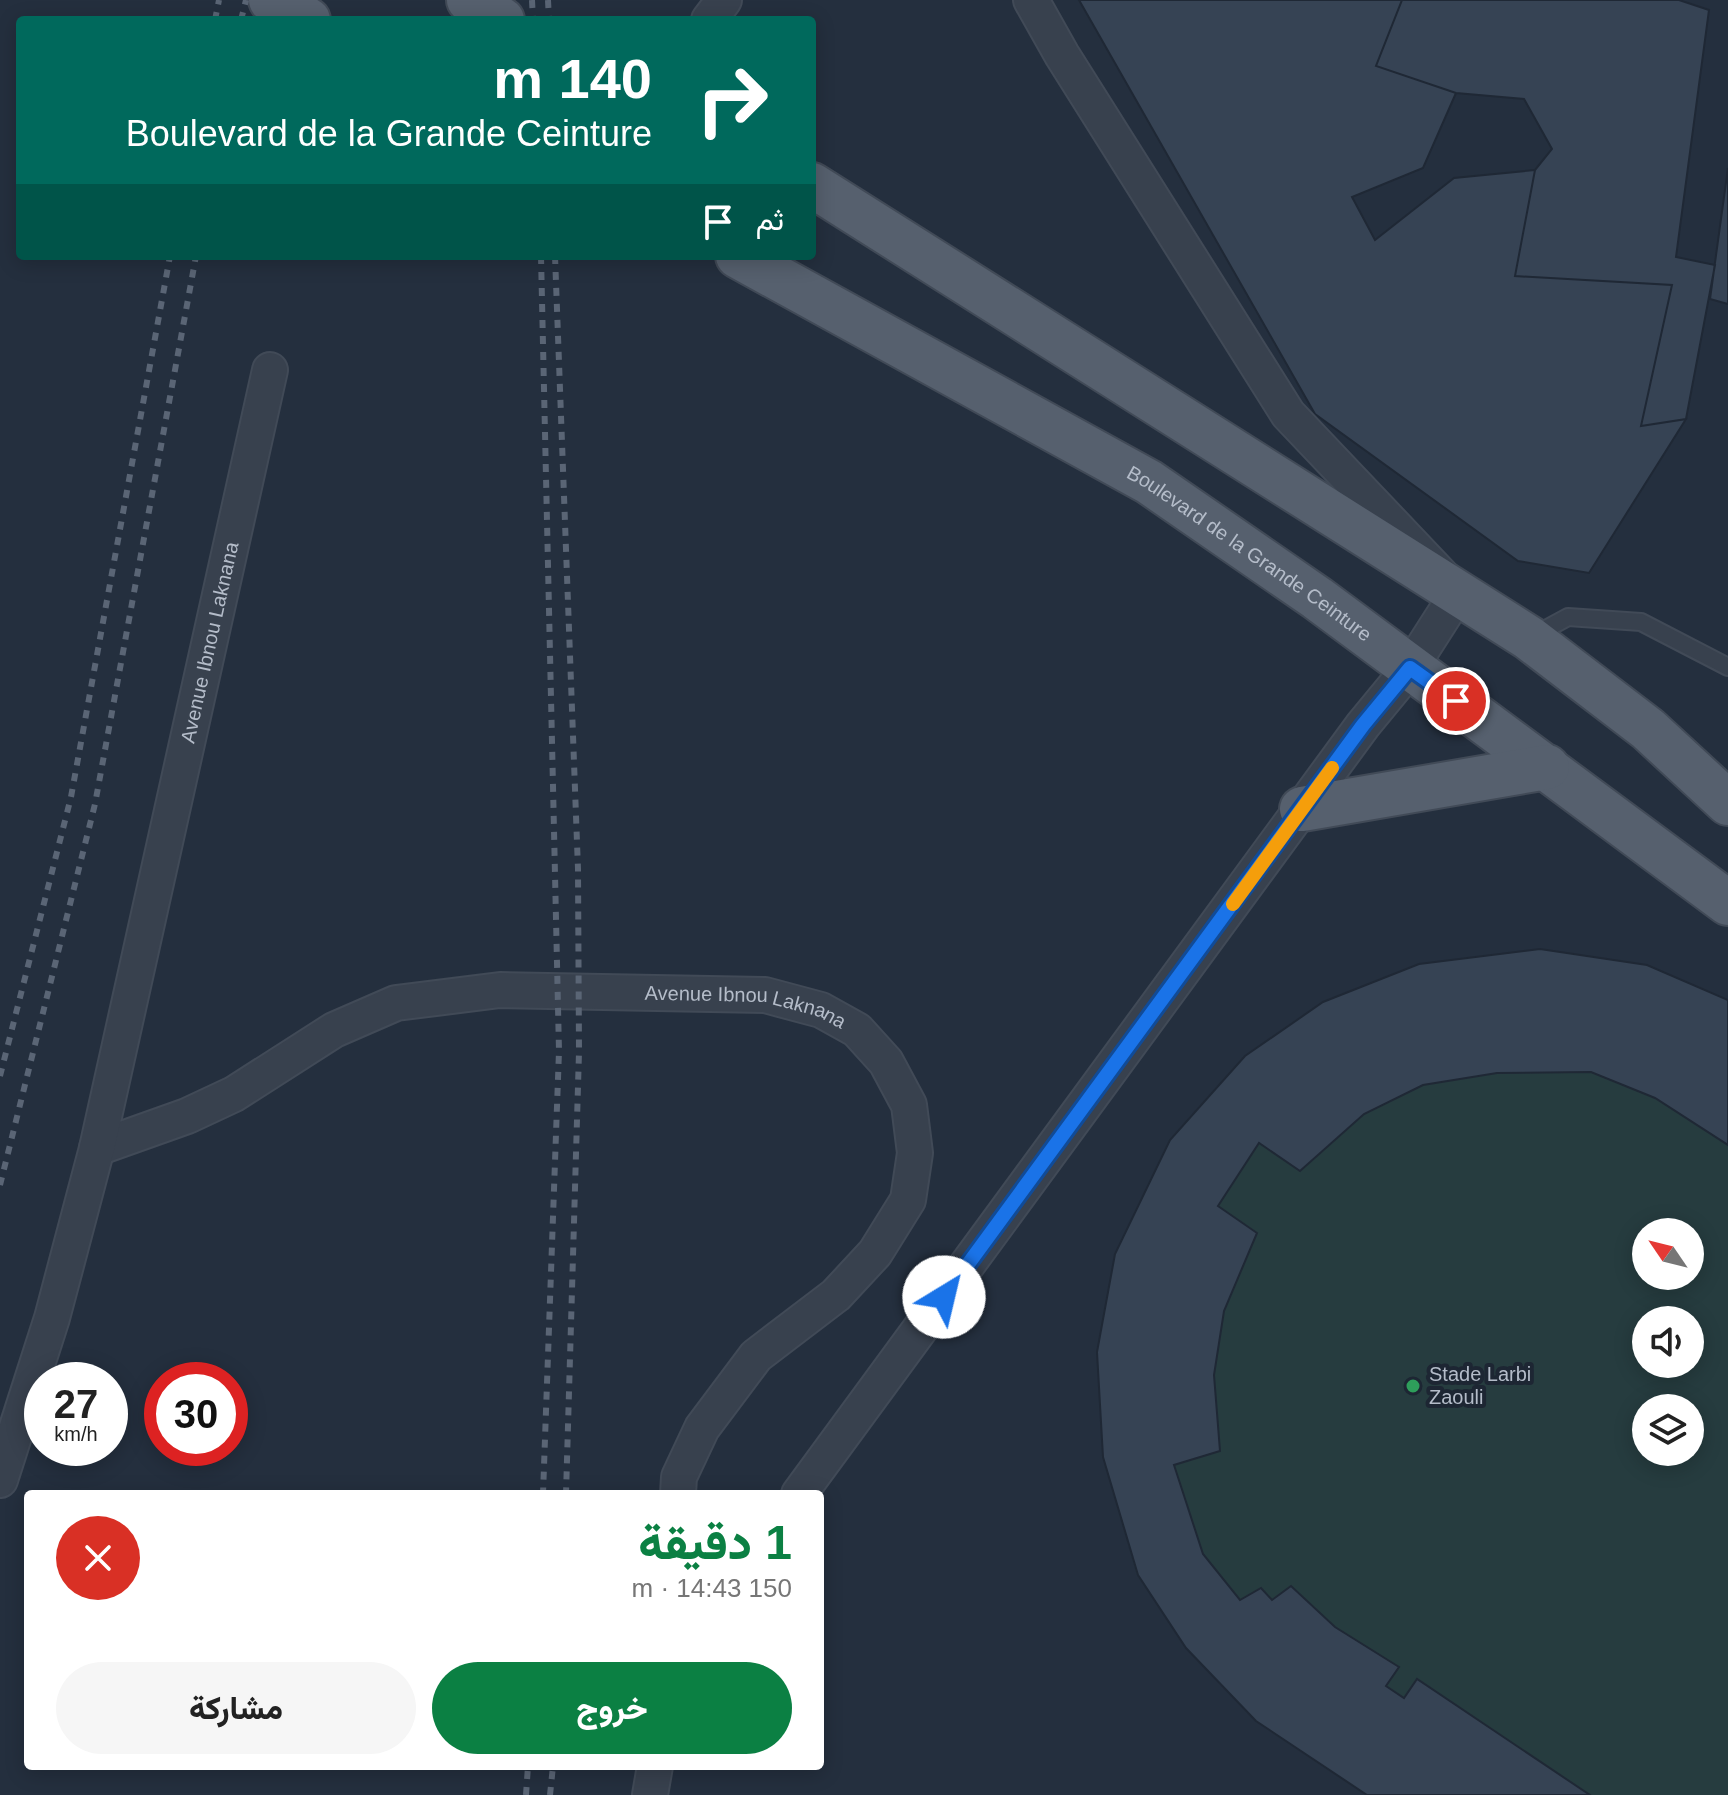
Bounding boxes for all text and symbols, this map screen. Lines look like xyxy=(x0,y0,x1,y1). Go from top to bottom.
text: 140 m xyxy=(493,47,652,110)
icon: right xyxy=(680,48,784,152)
text: Boulevard de la Grande Ceinture xyxy=(126,113,652,154)
icon: arrive xyxy=(696,200,740,244)
text: ثم xyxy=(756,203,784,236)
street label: Boulevard de la Grande Ceinture xyxy=(1123,461,1376,646)
street label: Avenue Ibnou Laknana xyxy=(176,539,243,745)
pin xyxy=(1422,667,1490,735)
icon: arrive xyxy=(1434,679,1478,723)
street label: Avenue Ibnou Laknana xyxy=(644,982,851,1033)
north arrow xyxy=(1632,1218,1704,1290)
map controls xyxy=(1632,1218,1704,1466)
position arrow xyxy=(902,1255,986,1339)
button: sound xyxy=(1632,1306,1704,1378)
speed limit sign: 30 xyxy=(144,1362,248,1466)
place label: Stade Larbi Zaouli xyxy=(1429,1363,1531,1408)
marker: Stade Larbi Zaouli xyxy=(1404,1377,1422,1395)
text: 27 xyxy=(54,1382,98,1426)
button: layers xyxy=(1632,1394,1704,1466)
text: km/h xyxy=(54,1423,98,1445)
button: close xyxy=(56,1516,140,1600)
text: 1 دقيقة xyxy=(638,1516,792,1569)
text: 150 m · 14:43 xyxy=(632,1573,792,1603)
button: مشاركة xyxy=(56,1662,416,1754)
button: خروج xyxy=(432,1662,792,1754)

